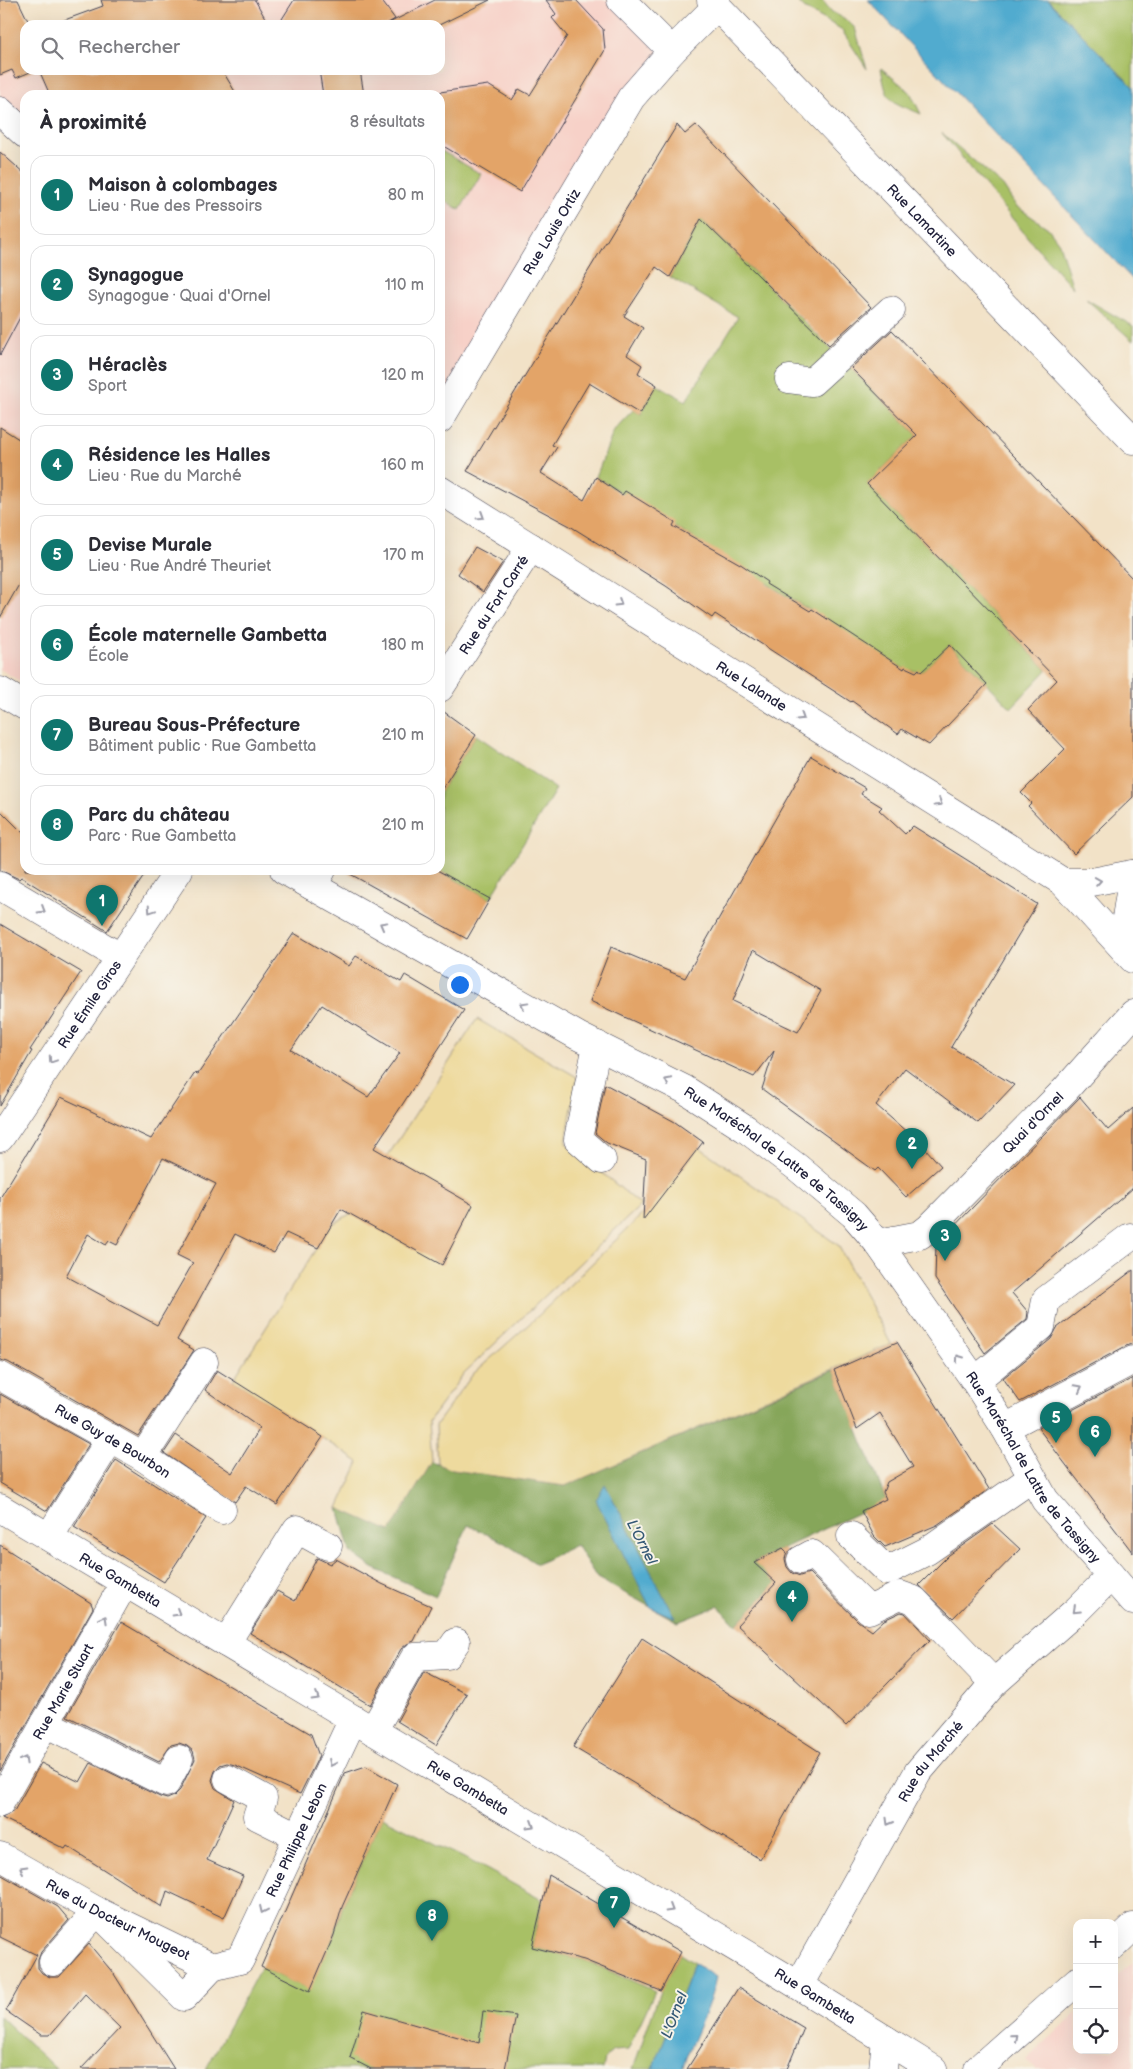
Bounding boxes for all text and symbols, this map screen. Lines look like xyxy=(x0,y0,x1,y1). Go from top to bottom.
search box xyxy=(20,20,445,75)
icon: search xyxy=(38,34,66,62)
text: Rechercher xyxy=(78,36,180,59)
text: À proximité xyxy=(40,110,147,135)
text: 8 résultats xyxy=(350,113,425,132)
text: Maison à colombages xyxy=(88,174,277,197)
street label: Rue Lamartine xyxy=(883,181,960,260)
street label: Rue Louis Ortiz xyxy=(520,185,584,278)
text: 1 xyxy=(54,186,60,205)
text: 80 m xyxy=(388,186,424,205)
text: Lieu · Rue des Pressoirs xyxy=(88,197,262,216)
text: Synagogue xyxy=(88,264,184,287)
text: 2 xyxy=(52,276,62,295)
text: 110 m xyxy=(385,276,424,295)
text: Synagogue · Quai d'Ornel xyxy=(88,287,271,306)
text: Héraclès xyxy=(88,354,167,377)
text: 3 xyxy=(52,366,62,385)
text: 120 m xyxy=(381,366,424,385)
text: Sport xyxy=(88,377,127,396)
text: Résidence les Halles xyxy=(88,444,270,467)
text: 4 xyxy=(52,456,62,475)
text: 160 m xyxy=(381,456,424,475)
text: Lieu · Rue du Marché xyxy=(88,467,242,486)
one-way arrow xyxy=(476,510,485,519)
text: Devise Murale xyxy=(88,534,212,557)
text: 5 xyxy=(52,546,62,565)
text: 170 m xyxy=(383,546,424,565)
street label: Rue du Fort Carré xyxy=(456,552,533,658)
text: Lieu · Rue André Theuriet xyxy=(88,557,271,576)
one-way arrow xyxy=(613,596,622,606)
text: École maternelle Gambetta xyxy=(88,624,327,647)
text: 6 xyxy=(52,636,62,655)
text: 180 m xyxy=(382,636,424,655)
text: École xyxy=(88,647,129,666)
street label: Rue Lalande xyxy=(713,658,790,715)
one-way arrow xyxy=(795,711,804,720)
text: Bureau Sous-Préfecture xyxy=(88,714,300,737)
text: 7 xyxy=(53,726,61,745)
text: 210 m xyxy=(382,726,424,745)
text: Bâtiment public · Rue Gambetta xyxy=(88,737,316,756)
one-way arrow xyxy=(933,797,942,807)
text: Parc du château xyxy=(88,804,230,827)
text: 8 xyxy=(52,816,62,835)
text: 210 m xyxy=(382,816,424,835)
text: Parc · Rue Gambetta xyxy=(88,827,236,846)
one-way arrow xyxy=(1093,876,1102,886)
pin: 1 xyxy=(86,885,118,926)
one-way arrow xyxy=(36,904,45,914)
one-way arrow xyxy=(148,905,158,914)
one-way arrow xyxy=(379,922,388,932)
street label: Rue Émile Giros xyxy=(54,957,125,1052)
your location xyxy=(447,972,473,998)
one-way arrow xyxy=(521,1001,530,1011)
one-way arrow xyxy=(49,1055,58,1064)
one-way arrow xyxy=(664,1077,673,1087)
street label: Rue Maréchal de Lattre de Tassigny xyxy=(680,1083,872,1235)
street label: Quai d'Ornel xyxy=(999,1089,1067,1157)
pin: 2 xyxy=(896,1128,928,1169)
pin: 3 xyxy=(929,1220,961,1261)
one-way arrow xyxy=(956,1354,965,1364)
street label: Rue Maréchal de Lattre de Tassigny xyxy=(962,1368,1104,1567)
one-way arrow xyxy=(1074,1384,1083,1394)
street label: Rue Guy de Bourbon xyxy=(51,1401,174,1482)
pin: 5 xyxy=(1040,1402,1072,1443)
pin: 6 xyxy=(1079,1416,1111,1457)
water label: L'Ornel xyxy=(622,1516,661,1568)
street label: Rue Gambetta xyxy=(76,1549,164,1611)
pin: 4 xyxy=(776,1581,808,1622)
one-way arrow xyxy=(1073,1604,1082,1613)
one-way arrow xyxy=(172,1607,181,1617)
one-way arrow xyxy=(97,1615,107,1624)
street label: Rue Marie Stuart xyxy=(29,1640,98,1743)
one-way arrow xyxy=(311,1690,320,1700)
street label: Rue du Marché xyxy=(895,1717,967,1805)
one-way arrow xyxy=(18,1757,28,1766)
street label: Rue Gambetta xyxy=(424,1757,512,1819)
one-way arrow xyxy=(327,1758,338,1767)
street label: Rue Philippe Lebon xyxy=(263,1780,331,1900)
one-way arrow xyxy=(886,1817,896,1826)
one-way arrow xyxy=(525,1819,534,1829)
one-way arrow xyxy=(20,1865,29,1875)
street label: Rue du Docteur Mougeot xyxy=(43,1876,193,1964)
pin: 7 xyxy=(598,1887,630,1928)
pin: 8 xyxy=(416,1900,448,1941)
one-way arrow xyxy=(665,1902,674,1912)
one-way arrow xyxy=(259,1905,269,1914)
map controls xyxy=(1073,1919,1118,2054)
button: + xyxy=(1073,1919,1118,1964)
button: − xyxy=(1073,1964,1118,2009)
street label: Rue Gambetta xyxy=(771,1965,859,2028)
water label: L'Ornel xyxy=(657,1989,692,2041)
button: locate xyxy=(1073,2009,1118,2054)
one-way arrow xyxy=(1010,2034,1019,2043)

